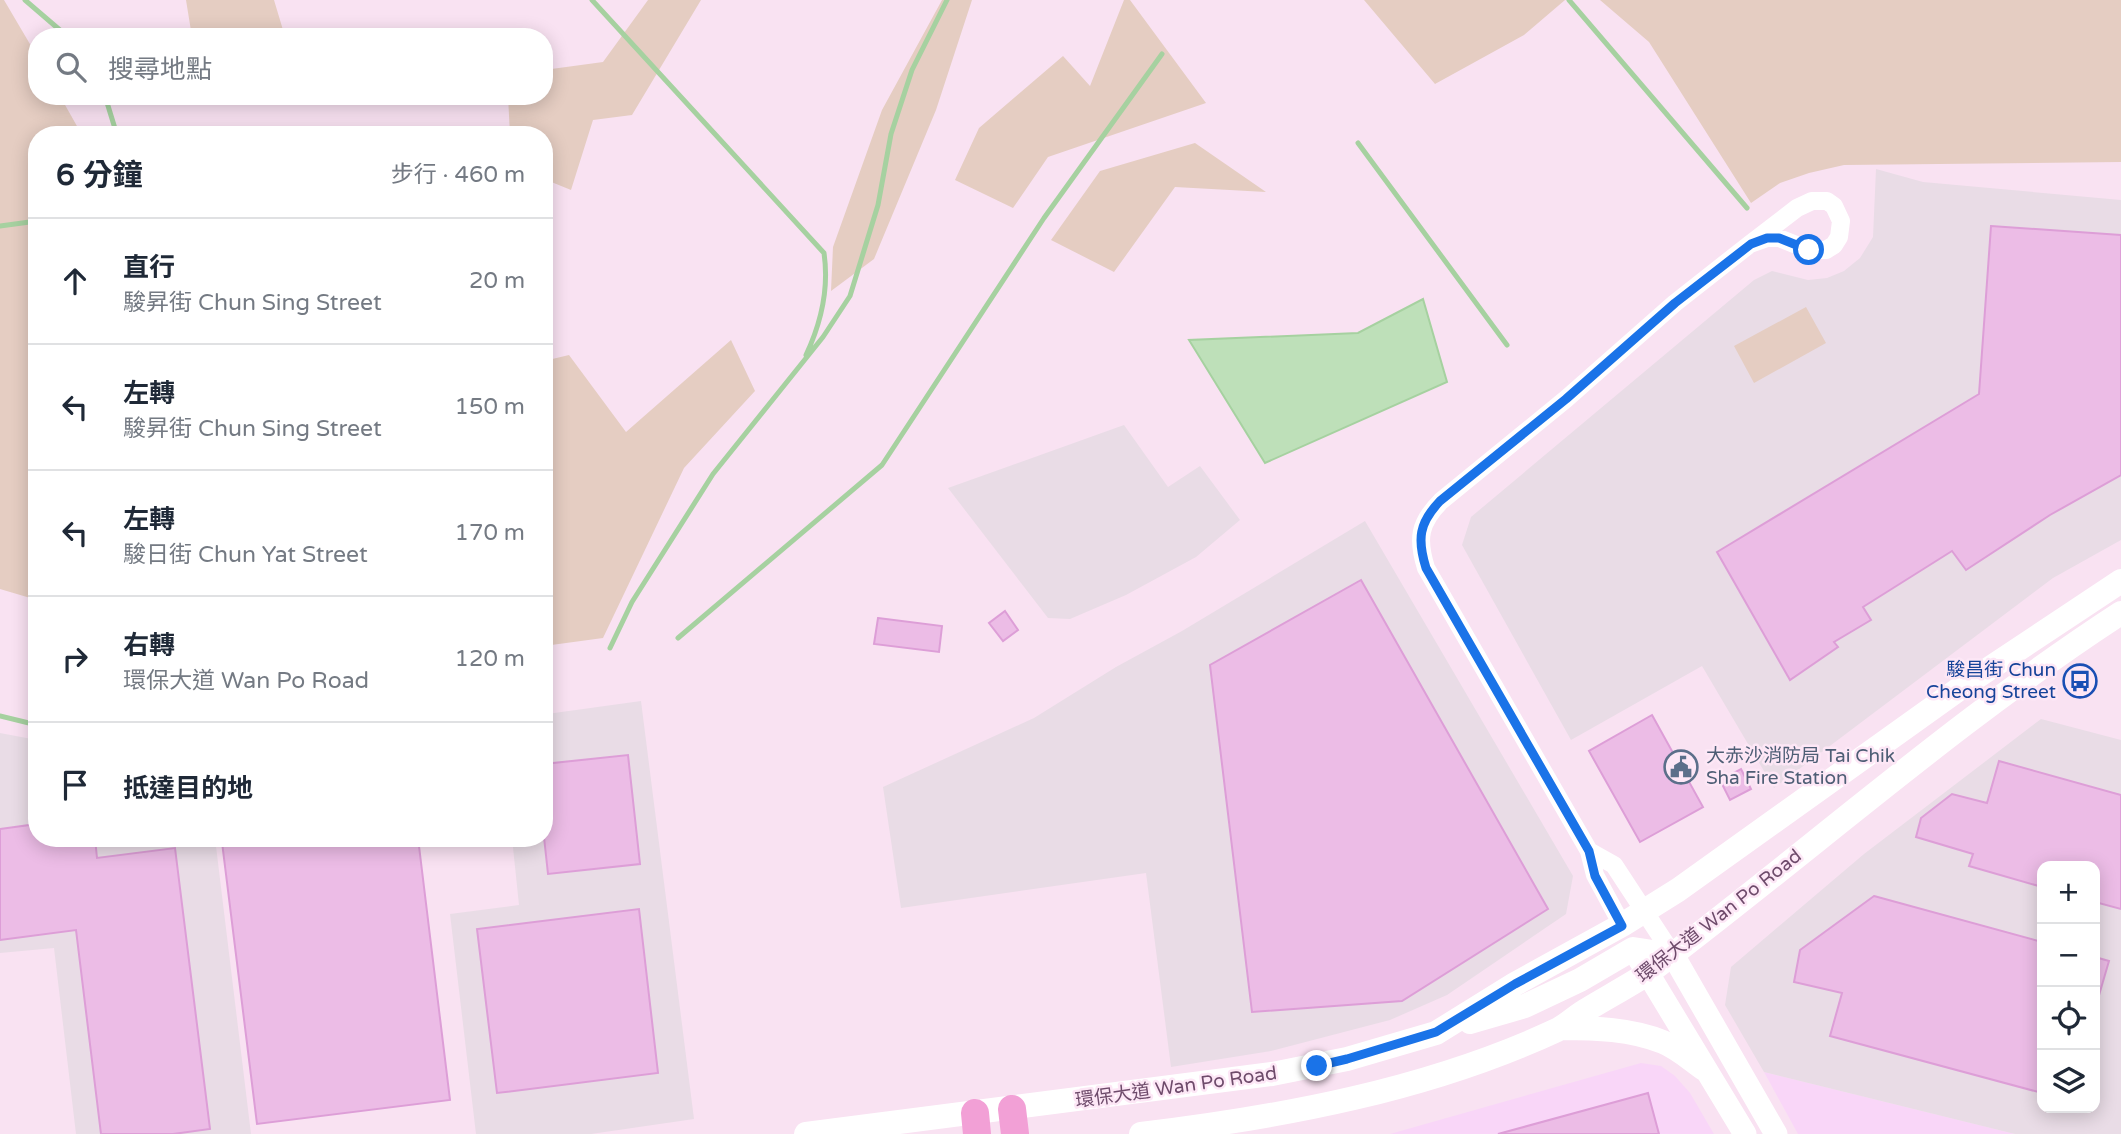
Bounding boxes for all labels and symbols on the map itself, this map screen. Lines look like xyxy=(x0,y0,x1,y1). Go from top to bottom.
route start xyxy=(1793,234,1824,265)
place label: 駿昌街 Chun Cheong Street xyxy=(1926,659,2056,703)
bus stop icon: 駿昌街 Chun Cheong Street xyxy=(2061,662,2099,700)
place label: 大赤沙消防局 Tai Chik Sha Fire Station xyxy=(1706,745,1895,789)
public building icon: 大赤沙消防局 Tai Chik Sha Fire Station xyxy=(1662,748,1700,786)
street label: 環保大道 Wan Po Road xyxy=(1632,845,1806,987)
route end xyxy=(1301,1050,1332,1081)
street label: 環保大道 Wan Po Road xyxy=(1074,1062,1278,1112)

